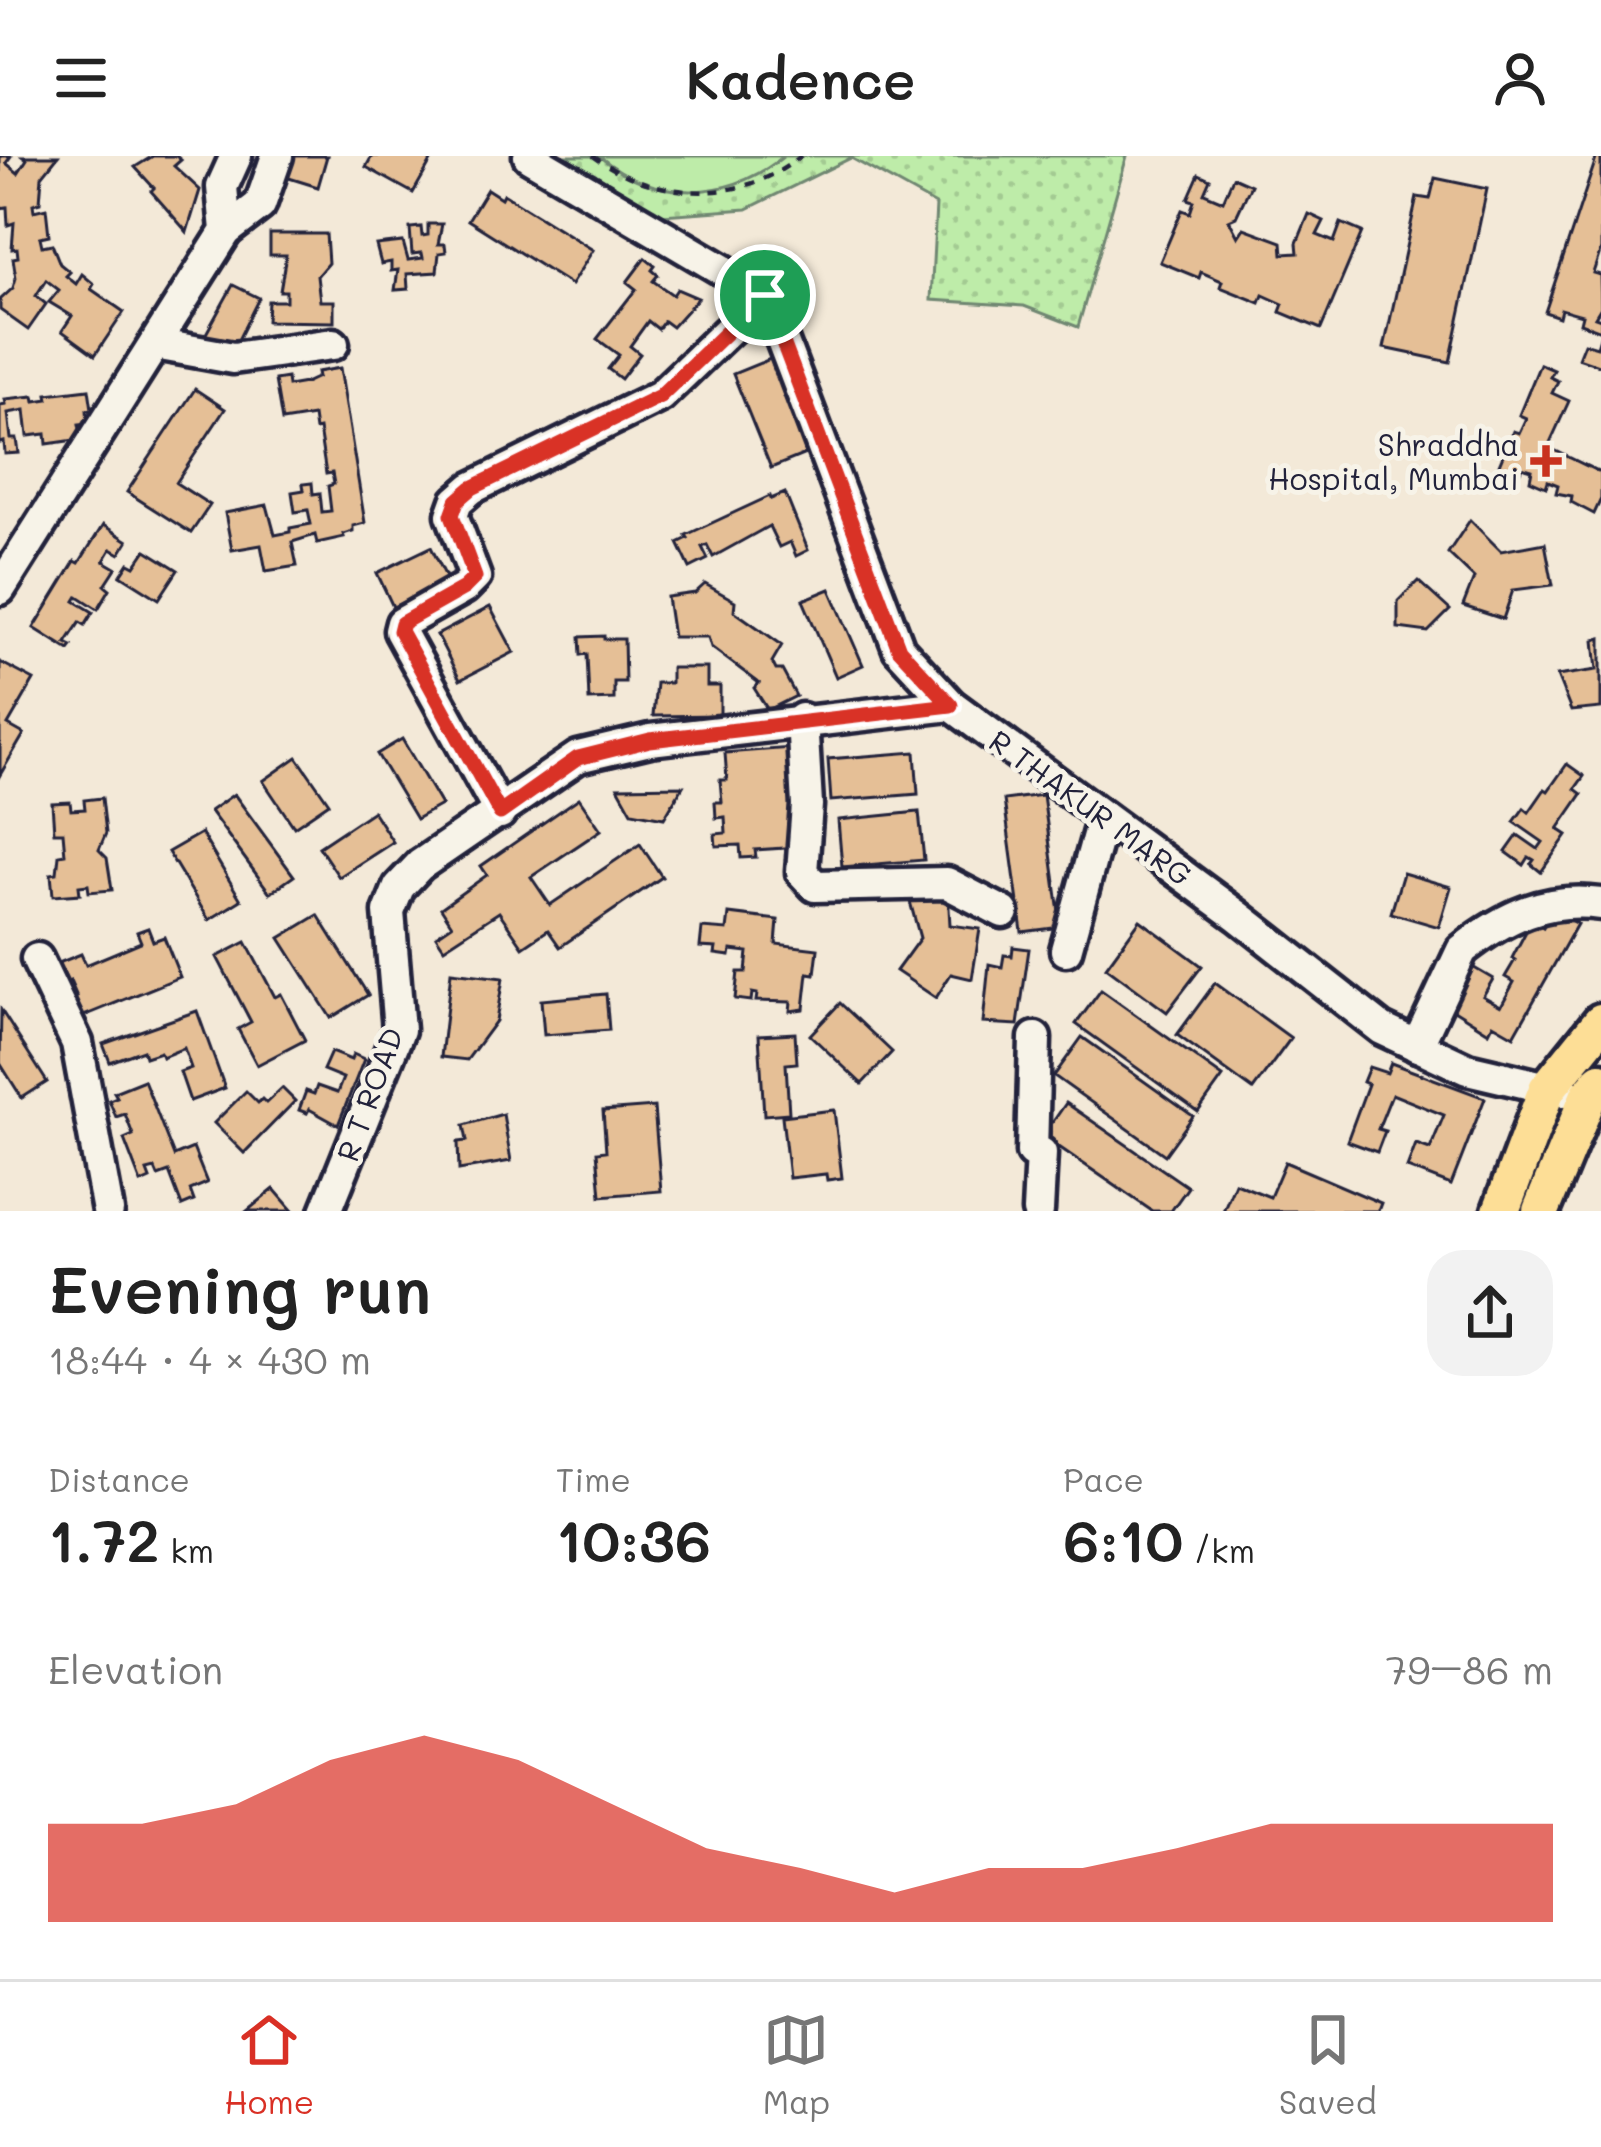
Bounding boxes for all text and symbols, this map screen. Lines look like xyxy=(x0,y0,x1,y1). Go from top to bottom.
text: Kadence xyxy=(685,43,916,114)
icon: menu xyxy=(48,45,114,111)
icon: person xyxy=(1487,45,1553,111)
pin xyxy=(714,244,816,346)
icon: arrive xyxy=(732,262,798,328)
place label: Shraddha Hospital, Mumbai xyxy=(1268,424,1519,498)
marker: Shraddha Hospital, Mumbai xyxy=(1530,445,1562,477)
street label: R THAKUR MARG xyxy=(982,720,1200,894)
street label: R T ROAD xyxy=(326,1022,412,1166)
text: Evening run xyxy=(48,1245,431,1331)
button: share xyxy=(1427,1250,1553,1376)
text: 18:44 · 4 × 430 m xyxy=(48,1333,371,1384)
text: Distance xyxy=(48,1457,190,1500)
text: Time xyxy=(556,1457,631,1500)
text: Pace xyxy=(1063,1457,1144,1500)
text: 1.72 xyxy=(48,1500,160,1578)
text: 10:36 xyxy=(556,1500,711,1578)
text: 6:10 xyxy=(1063,1500,1183,1578)
text: km xyxy=(160,1528,214,1571)
text: /km xyxy=(1183,1528,1255,1571)
text: Elevation xyxy=(48,1643,223,1694)
text: 79–86 m xyxy=(1386,1643,1553,1694)
tab: Home xyxy=(224,2007,314,2122)
tab: Map xyxy=(763,2007,830,2122)
tab: Saved xyxy=(1279,2007,1377,2122)

